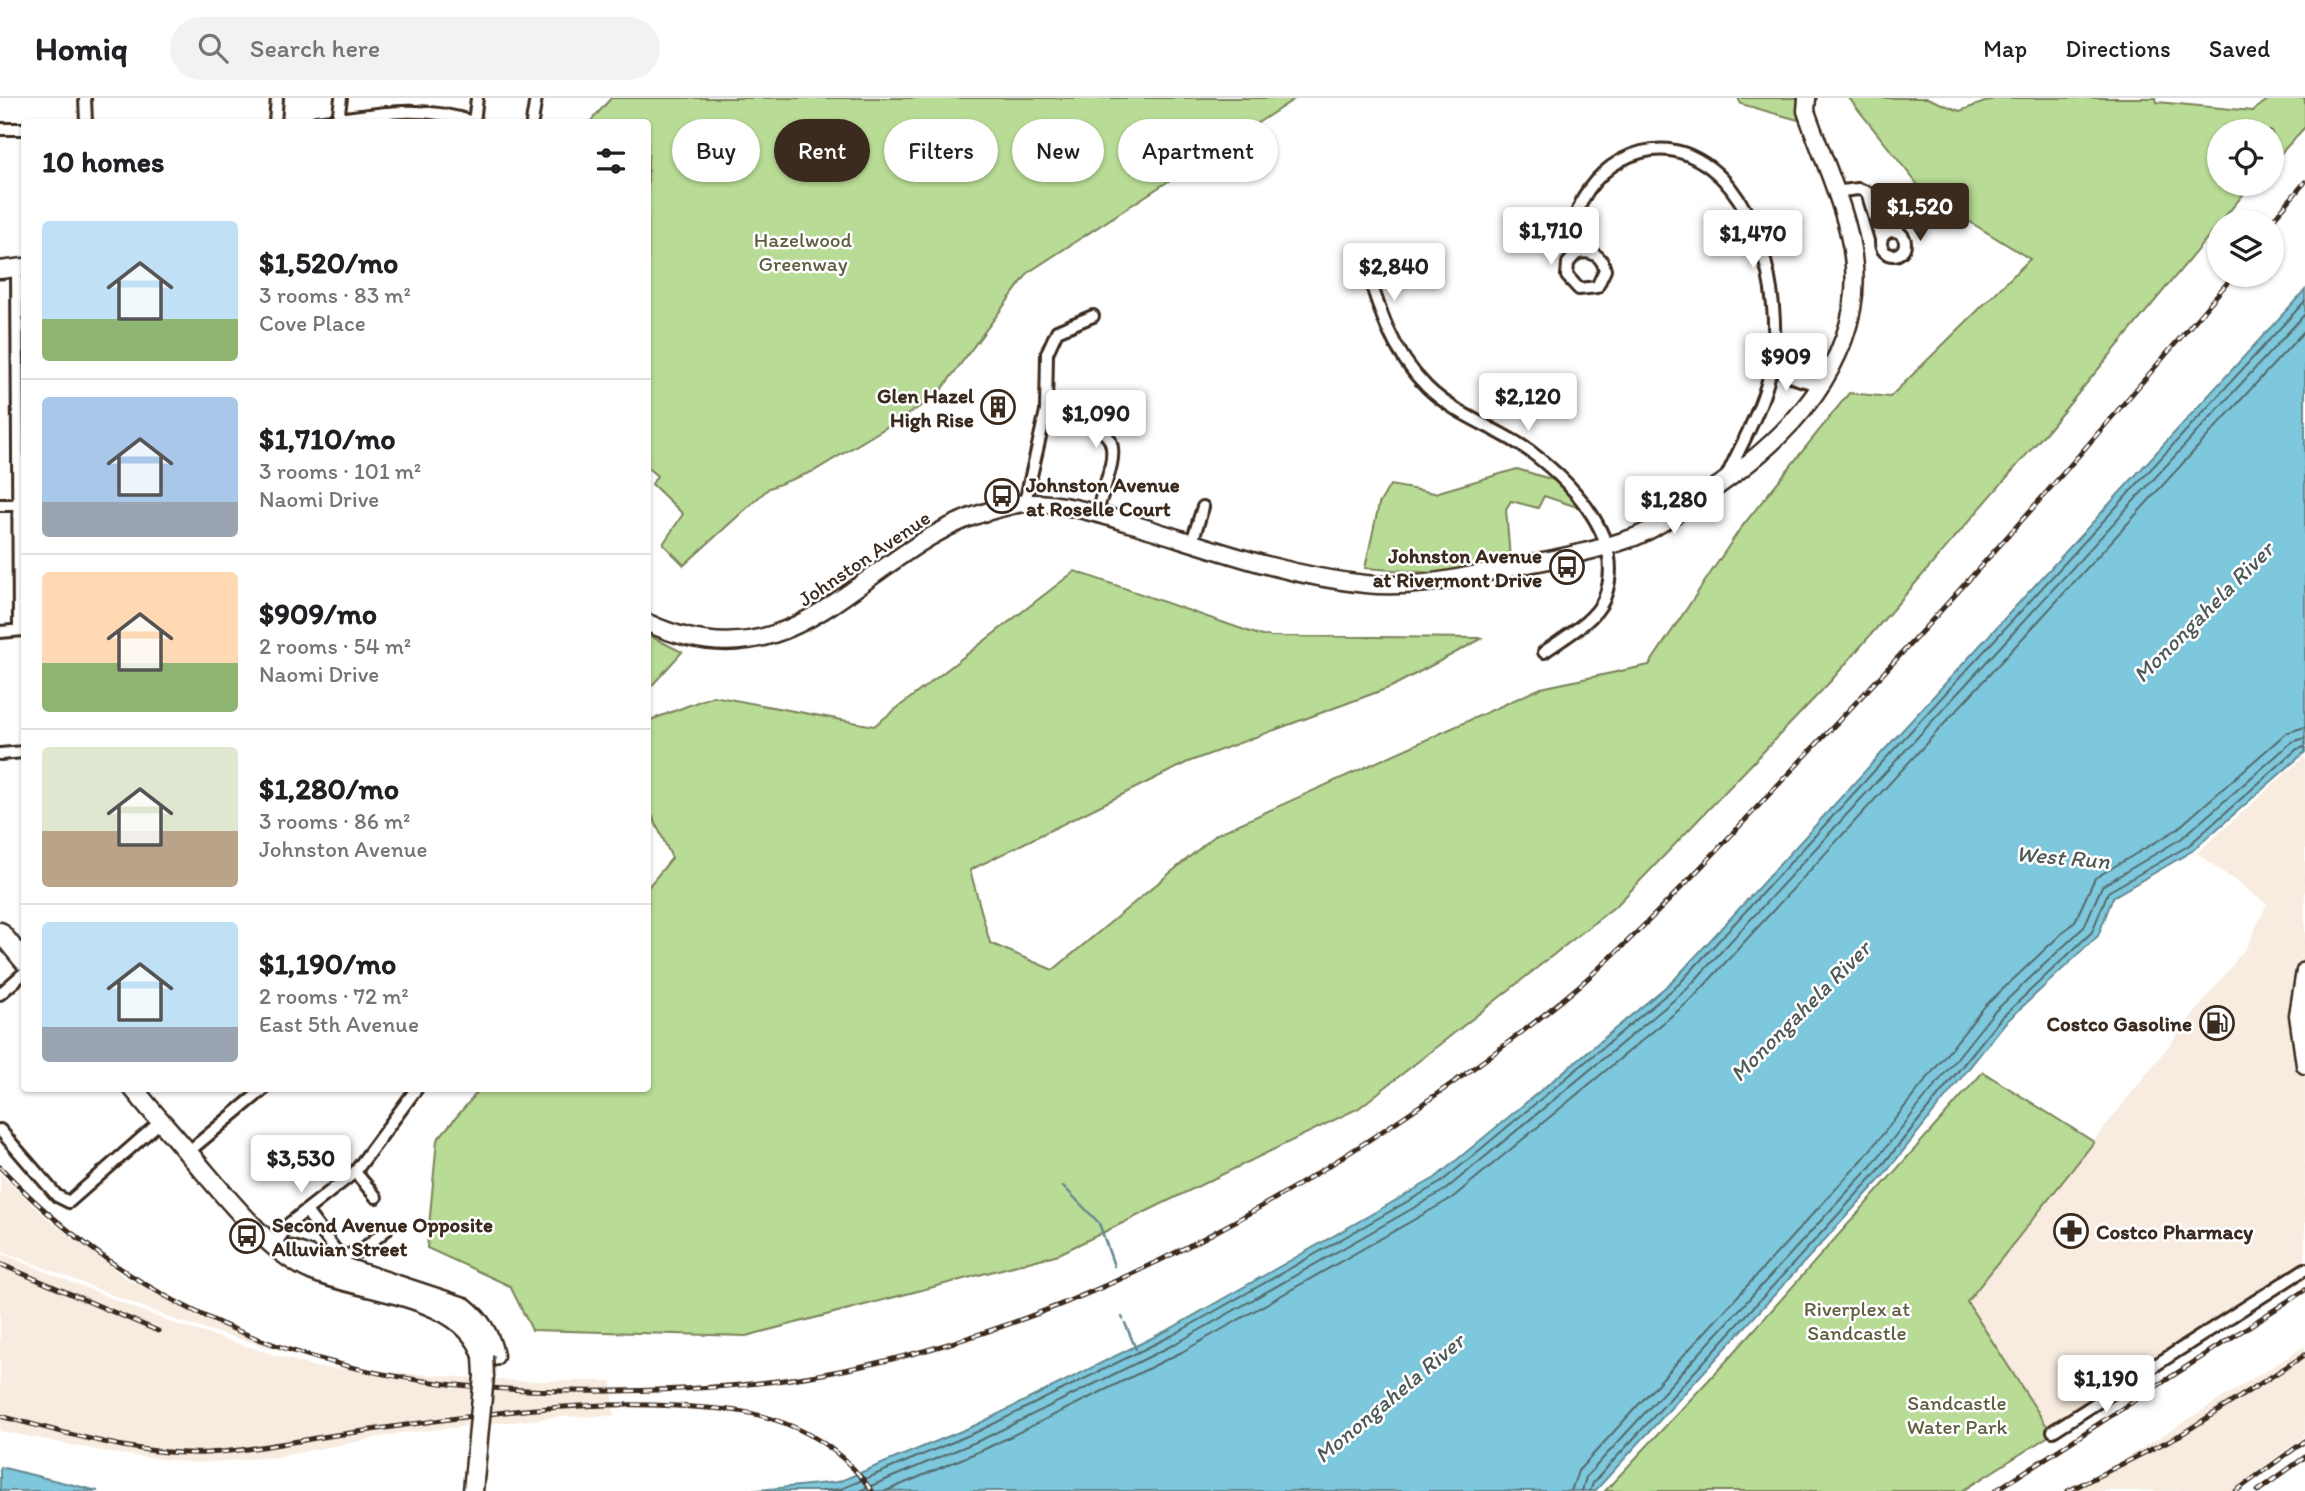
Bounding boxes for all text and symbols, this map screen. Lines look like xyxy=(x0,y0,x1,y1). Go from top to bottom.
search box xyxy=(170,17,660,80)
text: Homiq xyxy=(35,29,128,68)
icon: search xyxy=(194,29,232,67)
text: Search here xyxy=(250,32,380,64)
text: Map xyxy=(1983,34,2027,63)
text: Directions xyxy=(2065,34,2171,63)
text: Saved xyxy=(2209,34,2270,63)
chip: Buy xyxy=(672,119,760,182)
chip: Rent xyxy=(774,119,870,182)
chip: Filters xyxy=(884,119,998,182)
chip: New xyxy=(1012,119,1104,182)
chip: Apartment xyxy=(1118,119,1278,182)
map controls xyxy=(2207,119,2284,287)
button: locate xyxy=(2207,119,2284,196)
icon: filters xyxy=(592,142,630,180)
text: 10 homes xyxy=(42,143,165,180)
pin: $1,520 xyxy=(1863,184,1977,243)
text: $1,520 xyxy=(1887,192,1953,220)
pin: $1,710 xyxy=(1494,208,1608,267)
button: layers xyxy=(2207,210,2284,287)
pin: $1,470 xyxy=(1696,211,1810,270)
text: $1,710 xyxy=(1519,216,1583,244)
text: $1,470 xyxy=(1719,219,1787,247)
park label: Hazelwood Greenway xyxy=(754,227,853,276)
text: $1,520/mo xyxy=(259,244,398,281)
pin: $2,840 xyxy=(1337,244,1451,303)
icon: home xyxy=(98,249,182,333)
text: $2,840 xyxy=(1359,252,1429,280)
text: 3 rooms · 83 m² xyxy=(259,281,411,309)
text: Cove Place xyxy=(259,309,366,337)
pin: $909 xyxy=(1745,334,1827,393)
text: $909 xyxy=(1761,342,1811,370)
pin: $2,120 xyxy=(1471,374,1585,433)
text: $2,120 xyxy=(1495,382,1561,410)
place label: Glen Hazel High Rise xyxy=(877,383,975,433)
building icon: Glen Hazel High Rise xyxy=(979,388,1017,426)
pin: $1,090 xyxy=(1039,390,1153,450)
text: $1,090 xyxy=(1062,399,1130,427)
text: $1,710/mo xyxy=(259,420,396,457)
icon: home xyxy=(98,425,182,509)
text: 3 rooms · 101 m² xyxy=(259,457,421,485)
place label: Johnston Avenue at Roselle Court xyxy=(1025,472,1180,521)
pin: $1,280 xyxy=(1617,476,1731,536)
bus stop icon: Johnston Avenue at Roselle Court xyxy=(983,477,1021,515)
text: Naomi Drive xyxy=(259,485,379,513)
text: $1,280 xyxy=(1641,485,1707,513)
street label: Johnston Avenue xyxy=(793,505,935,611)
water label: Monongahela River xyxy=(2127,534,2281,688)
place label: Johnston Avenue at Rivermont Drive xyxy=(1373,543,1542,592)
bus stop icon: Johnston Avenue at Rivermont Drive xyxy=(1548,548,1586,586)
text: $909/mo xyxy=(259,595,377,632)
icon: home xyxy=(98,600,182,684)
text: 2 rooms · 54 m² xyxy=(259,632,411,660)
text: Naomi Drive xyxy=(259,660,379,688)
text: $1,280/mo xyxy=(259,770,399,807)
icon: home xyxy=(98,775,182,859)
text: 3 rooms · 86 m² xyxy=(259,807,411,835)
text: Johnston Avenue xyxy=(259,835,427,863)
water label: West Run xyxy=(2015,839,2112,875)
water label: Monongahela River xyxy=(1724,933,1878,1087)
text: $1,190/mo xyxy=(259,945,396,982)
icon: home xyxy=(98,950,182,1034)
text: 2 rooms · 72 m² xyxy=(259,982,409,1010)
fuel station icon: Costco Gasoline xyxy=(2198,1004,2236,1042)
text: East 5th Avenue xyxy=(259,1010,419,1038)
place label: Costco Gasoline xyxy=(2046,1011,2192,1036)
pin: $3,530 xyxy=(244,1136,358,1195)
text: $3,530 xyxy=(267,1144,335,1172)
place label: Second Avenue Opposite Alluvian Street xyxy=(271,1212,493,1261)
pharmacy icon: Costco Pharmacy xyxy=(2052,1212,2090,1250)
bus stop icon: Second Avenue Opposite Alluvian Street xyxy=(228,1217,266,1255)
place label: Costco Pharmacy xyxy=(2096,1219,2253,1245)
park label: Riverplex at Sandcastle xyxy=(1804,1296,1910,1345)
water label: Monongahela River xyxy=(1308,1325,1472,1469)
pin: $1,190 xyxy=(2049,1356,2163,1415)
text: $1,190 xyxy=(2074,1364,2138,1392)
park label: Sandcastle Water Park xyxy=(1907,1390,2007,1439)

